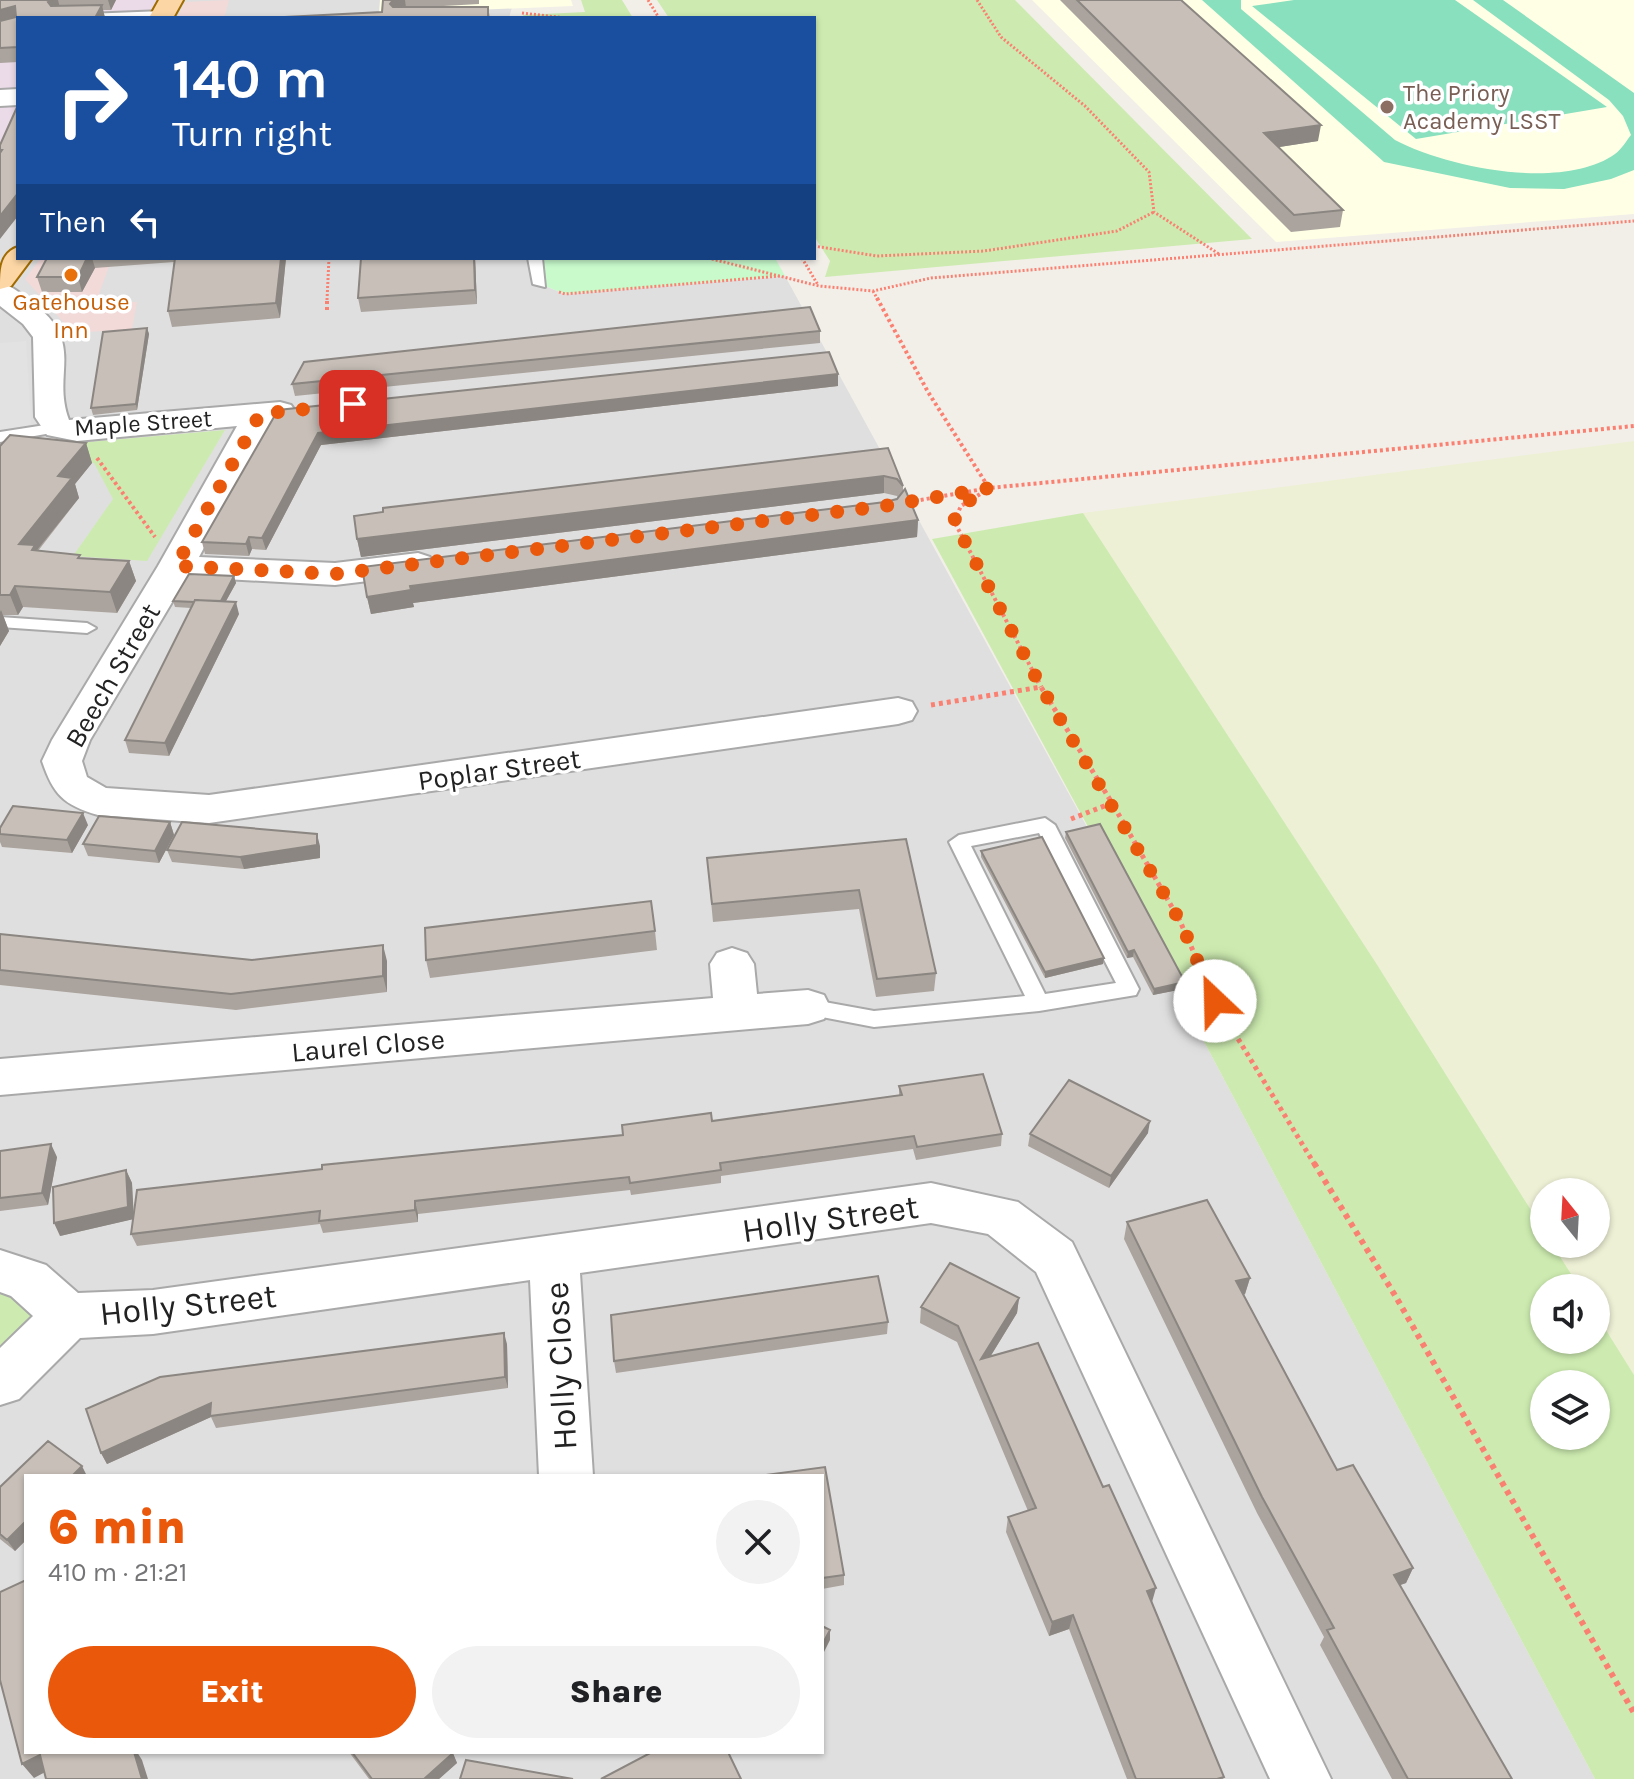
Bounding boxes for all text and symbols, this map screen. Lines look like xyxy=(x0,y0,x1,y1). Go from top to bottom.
text: 140 m xyxy=(172,46,328,111)
icon: right xyxy=(40,48,144,152)
place label: The Priory Academy LSST xyxy=(1403,79,1561,135)
marker: The Priory Academy LSST xyxy=(1378,98,1396,116)
text: Turn right xyxy=(172,113,332,155)
icon: left xyxy=(123,200,167,244)
text: Then xyxy=(40,204,107,240)
marker: Gatehouse Inn xyxy=(62,266,80,284)
place label: Gatehouse Inn xyxy=(12,288,130,344)
pin xyxy=(319,370,387,438)
icon: arrive xyxy=(331,382,375,426)
street label: Maple Street xyxy=(73,404,213,442)
street label: Beech Street xyxy=(58,597,167,753)
street label: Poplar Street xyxy=(416,742,583,797)
position arrow xyxy=(1173,959,1257,1043)
street label: Laurel Close xyxy=(290,1022,446,1069)
north arrow xyxy=(1530,1178,1610,1258)
map controls xyxy=(1530,1178,1610,1450)
street label: Holly Street xyxy=(739,1187,921,1251)
button: sound xyxy=(1530,1274,1610,1354)
street label: Holly Street xyxy=(98,1276,279,1334)
street label: Holly Close xyxy=(537,1281,585,1451)
button: layers xyxy=(1530,1370,1610,1450)
text: 6 min xyxy=(48,1499,186,1555)
button: close xyxy=(716,1500,800,1584)
text: 410 m · 21:21 xyxy=(48,1557,187,1588)
button: Exit xyxy=(48,1646,416,1738)
button: Share xyxy=(432,1646,800,1738)

